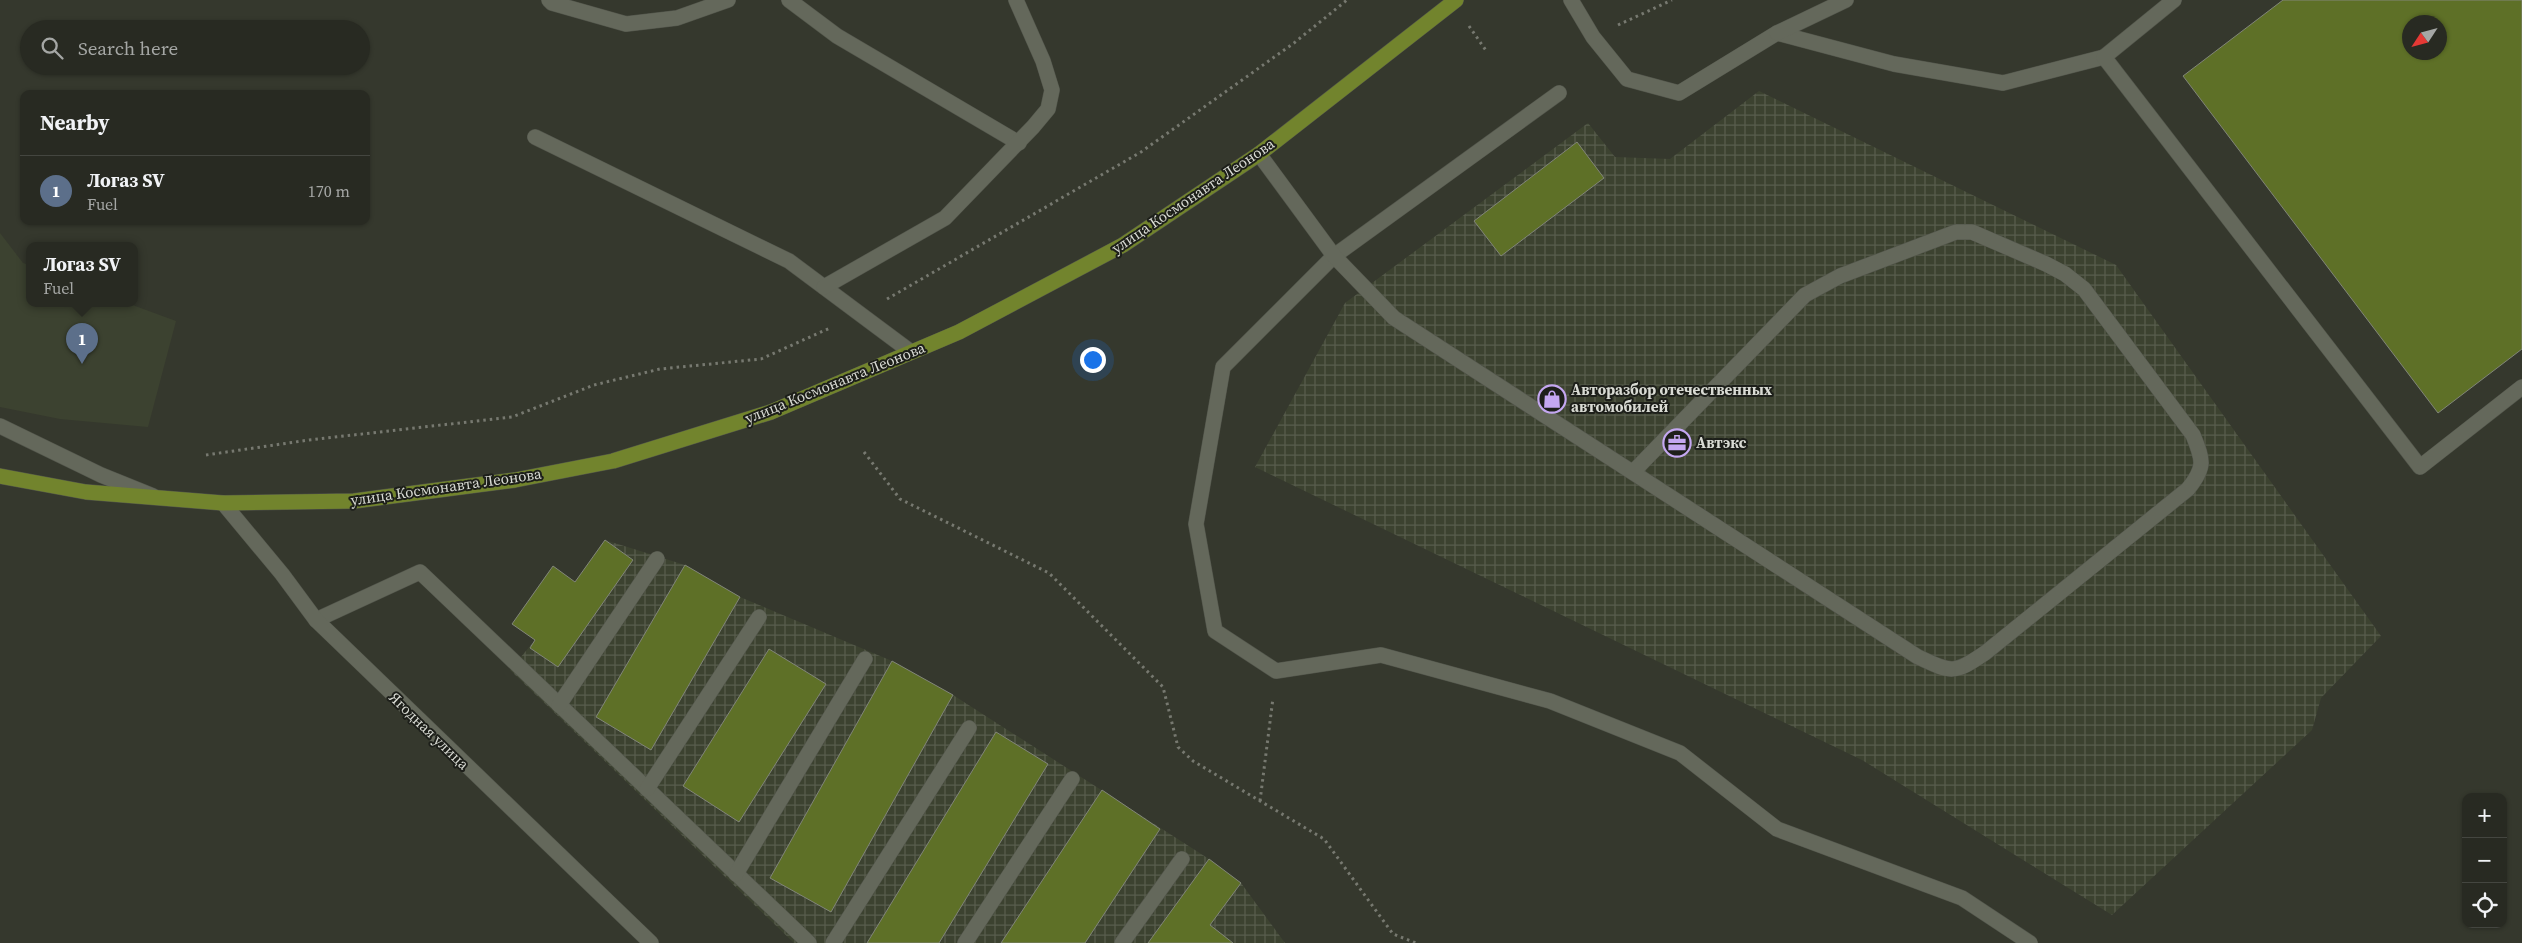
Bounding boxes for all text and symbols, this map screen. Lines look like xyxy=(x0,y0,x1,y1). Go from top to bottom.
north arrow xyxy=(2402,15,2447,60)
search box xyxy=(20,20,370,75)
icon: search xyxy=(38,34,66,62)
text: Search here xyxy=(78,35,178,61)
text: Nearby xyxy=(40,108,110,137)
street label: улица Космонавта Леонова xyxy=(1107,133,1279,258)
text: Логаз SV xyxy=(87,167,165,193)
text: 1 xyxy=(52,180,60,202)
text: 170 m xyxy=(308,180,350,202)
text: Fuel xyxy=(87,193,118,215)
popup xyxy=(26,242,138,307)
text: Логаз SV xyxy=(43,251,121,277)
text: Fuel xyxy=(43,277,74,299)
pin: 1 xyxy=(66,323,98,364)
street label: улица Космонавта Леонова xyxy=(742,337,928,428)
your location xyxy=(1080,347,1106,373)
place label: Авторазбор отечественных автомобилей xyxy=(1571,379,1773,417)
shop icon: Авторазбор отечественных автомобилей xyxy=(1537,384,1567,414)
office icon: Автэкс xyxy=(1662,428,1692,458)
place label: Автэкс xyxy=(1696,432,1747,453)
street label: улица Космонавта Леонова xyxy=(349,463,543,510)
street label: Ягодная улица xyxy=(385,687,474,774)
map controls xyxy=(2462,793,2507,928)
button: + xyxy=(2462,793,2507,838)
button: − xyxy=(2462,838,2507,883)
button: locate xyxy=(2462,883,2507,928)

